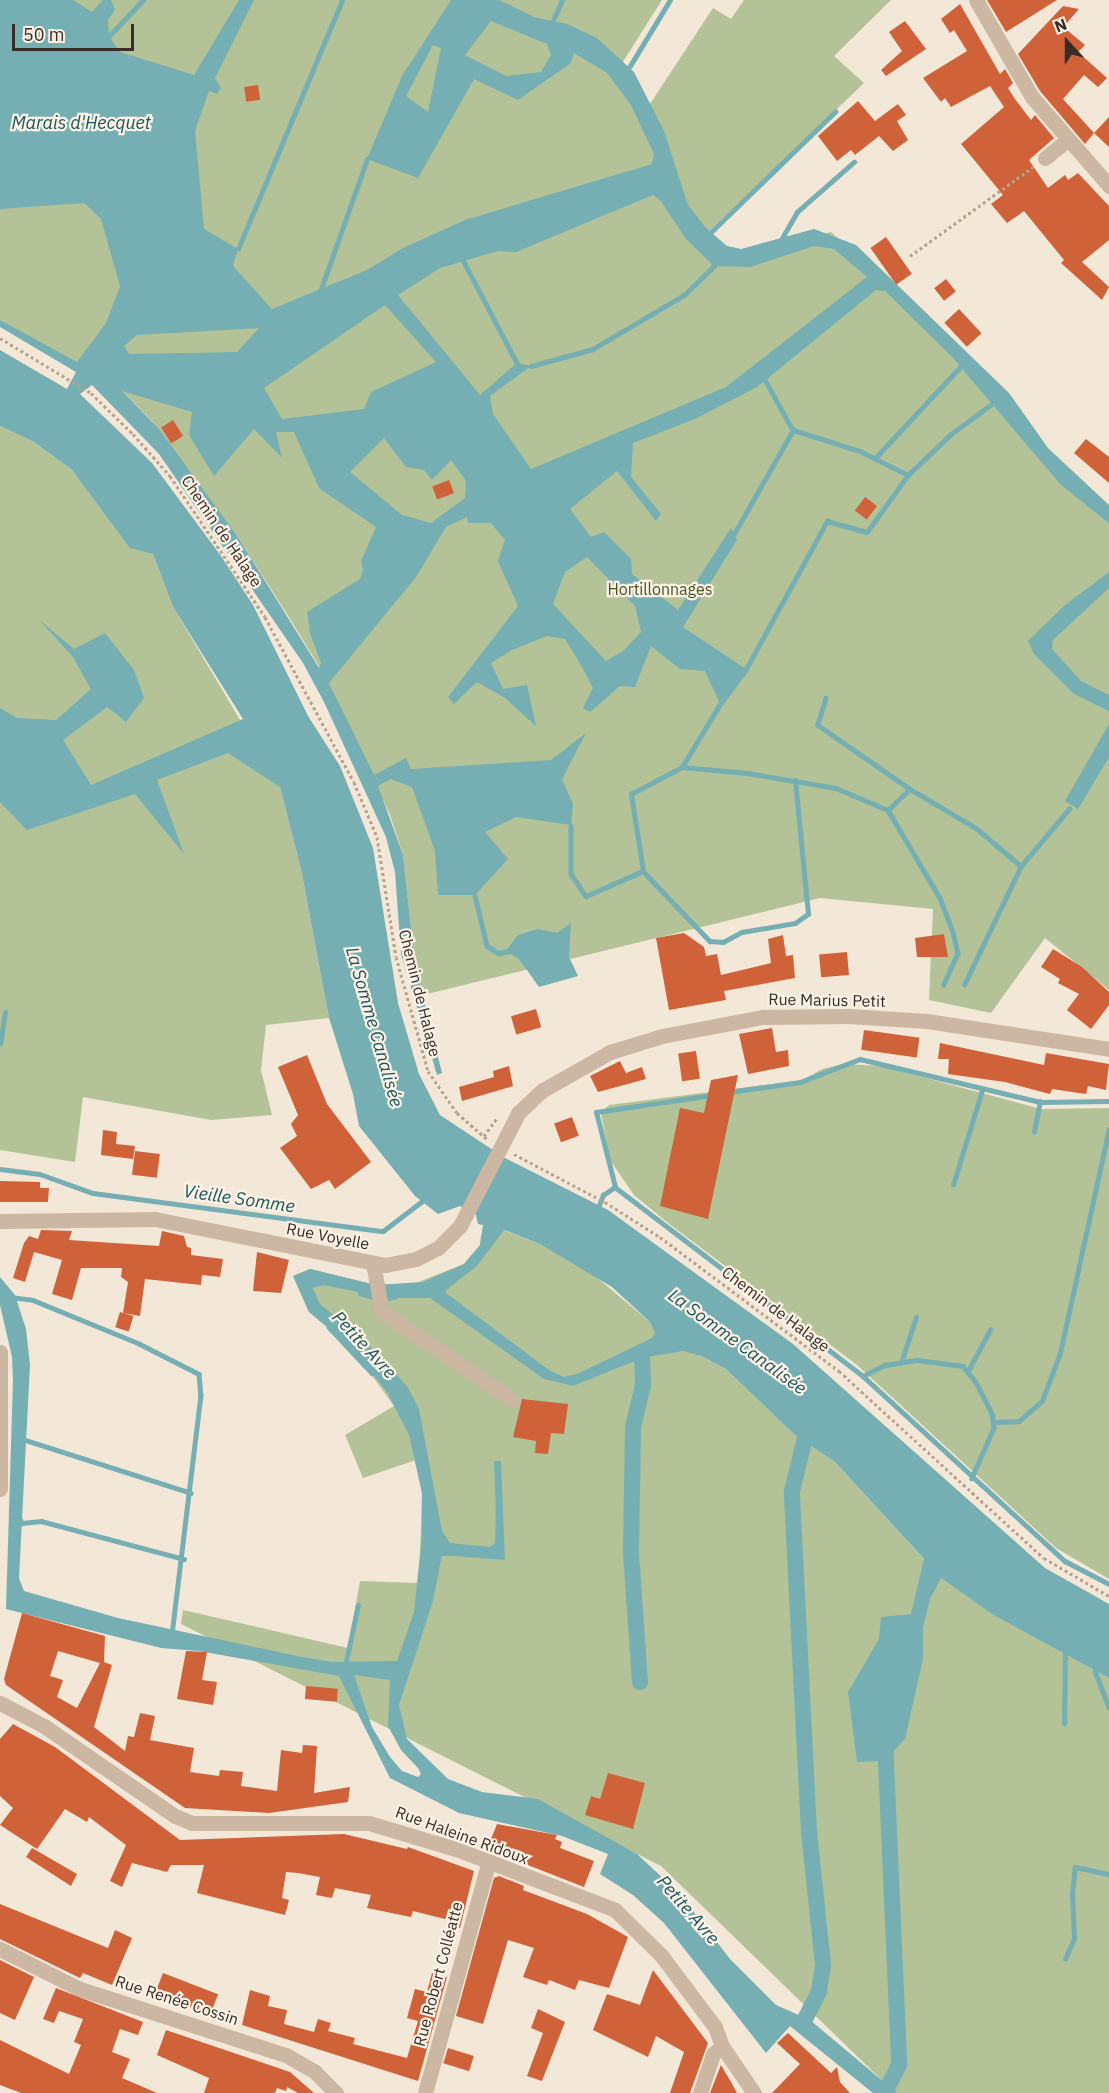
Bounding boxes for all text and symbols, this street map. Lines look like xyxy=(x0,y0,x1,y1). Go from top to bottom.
scale bar xyxy=(15,12,136,50)
north arrow xyxy=(1037,12,1097,72)
text: N xyxy=(1052,14,1070,37)
text: 50 m xyxy=(23,23,65,46)
water label: Marais d'Hecquet xyxy=(11,112,151,134)
street label: Chemin de Halage xyxy=(178,472,266,590)
park label: Hortillonnages xyxy=(607,579,713,599)
street label: Chemin de Halage xyxy=(395,927,445,1059)
water label: La Somme Canalisée xyxy=(341,944,407,1110)
street label: Rue Marius Petit xyxy=(768,989,886,1011)
water label: Vieille Somme xyxy=(182,1180,296,1218)
street label: Rue Voyelle xyxy=(285,1219,371,1253)
street label: Chemin de Halage xyxy=(718,1262,834,1356)
water label: La Somme Canalisée xyxy=(664,1285,810,1399)
water label: Petite Avre xyxy=(327,1307,401,1383)
street label: Rue Haleine Ridoux xyxy=(393,1802,531,1868)
water label: Petite Avre xyxy=(652,1871,724,1949)
street label: Rue Robert Colléatte xyxy=(409,1900,467,2048)
street label: Rue Renée Cossin xyxy=(113,1971,241,2029)

